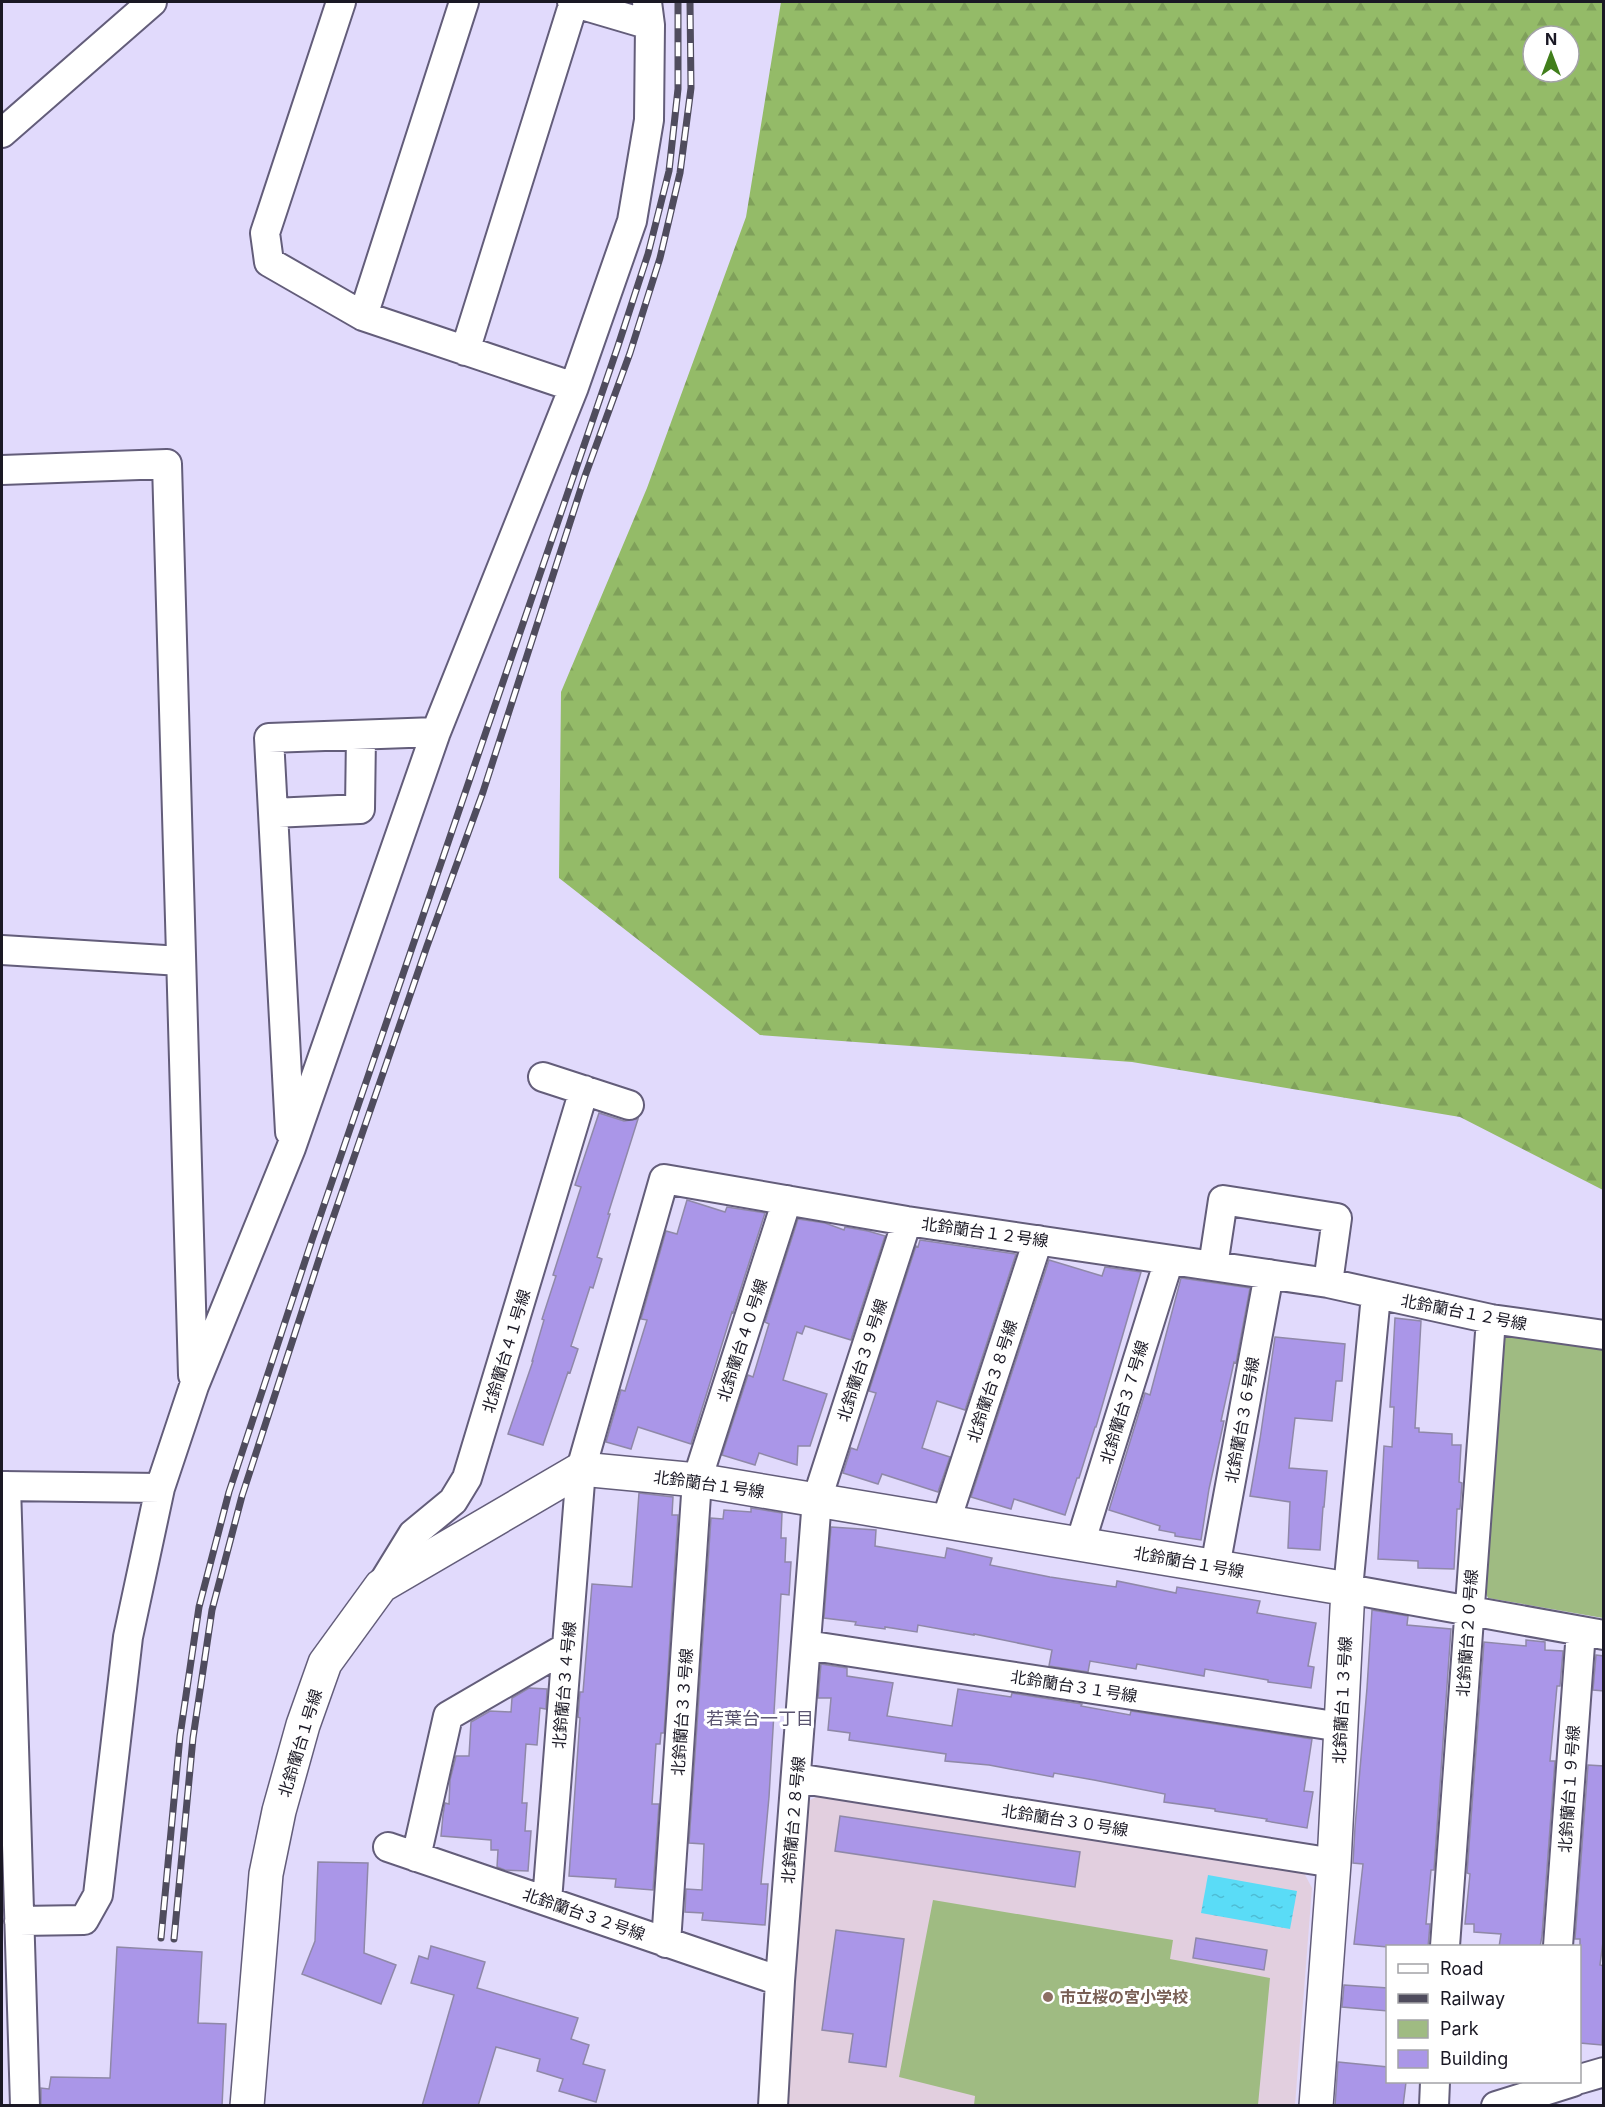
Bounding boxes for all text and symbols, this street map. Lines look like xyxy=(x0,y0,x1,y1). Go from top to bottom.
north arrow xyxy=(1521,24,1581,84)
text: N xyxy=(1545,29,1557,49)
street label: 北鈴蘭台１２号線 xyxy=(920,1213,1050,1251)
street label: 北鈴蘭台４０号線 xyxy=(713,1276,771,1404)
street label: 北鈴蘭台４１号線 xyxy=(478,1287,534,1415)
street label: 北鈴蘭台１２号線 xyxy=(1399,1290,1529,1334)
street label: 北鈴蘭台３９号線 xyxy=(833,1296,891,1424)
street label: 北鈴蘭台３８号線 xyxy=(963,1317,1021,1445)
street label: 北鈴蘭台３７号線 xyxy=(1096,1338,1152,1466)
street label: 北鈴蘭台３６号線 xyxy=(1221,1355,1263,1485)
street label: 北鈴蘭台１号線 xyxy=(652,1466,766,1502)
street label: 北鈴蘭台１号線 xyxy=(1132,1542,1246,1582)
street label: 北鈴蘭台２０号線 xyxy=(1453,1568,1481,1698)
street label: 北鈴蘭台３４号線 xyxy=(548,1620,580,1750)
street label: 北鈴蘭台１３号線 xyxy=(1329,1636,1355,1764)
street label: 北鈴蘭台３３号線 xyxy=(668,1647,696,1777)
street label: 北鈴蘭台３１号線 xyxy=(1009,1666,1139,1706)
street label: 北鈴蘭台１号線 xyxy=(274,1687,326,1799)
district label: 若葉台一丁目 xyxy=(706,1708,814,1729)
street label: 北鈴蘭台１９号線 xyxy=(1555,1724,1583,1854)
street label: 北鈴蘭台２８号線 xyxy=(777,1755,809,1885)
street label: 北鈴蘭台３０号線 xyxy=(1000,1800,1130,1840)
street label: 北鈴蘭台３２号線 xyxy=(520,1884,648,1944)
legend xyxy=(1386,1945,1581,2083)
text: Road xyxy=(1440,1958,1483,1979)
place label: 市立桜の宮小学校 xyxy=(1060,1987,1188,2007)
text: Railway xyxy=(1440,1988,1505,2009)
marker: 市立桜の宮小学校 xyxy=(1041,1990,1055,2004)
text: Park xyxy=(1440,2018,1479,2039)
text: Building xyxy=(1440,2048,1508,2069)

